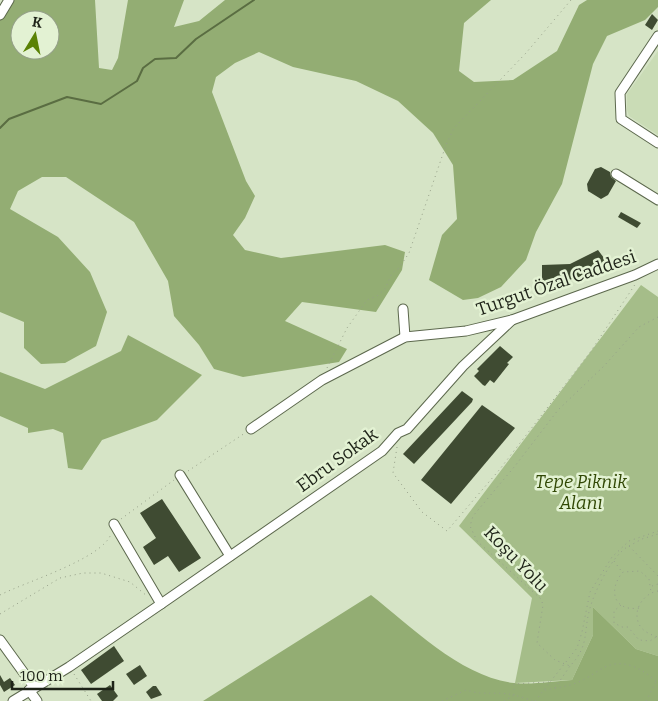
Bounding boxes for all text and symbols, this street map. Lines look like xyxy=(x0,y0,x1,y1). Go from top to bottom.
north arrow xyxy=(10,10,60,60)
text: K xyxy=(31,13,44,32)
street label: Turgut Özal Caddesi xyxy=(473,245,639,321)
street label: Ebru Sokak xyxy=(292,423,382,497)
park label: Tepe Piknik Alanı xyxy=(535,471,627,514)
street label: Koşu Yolu xyxy=(479,522,553,596)
scale bar xyxy=(12,658,114,690)
text: 100 m xyxy=(20,667,63,685)

